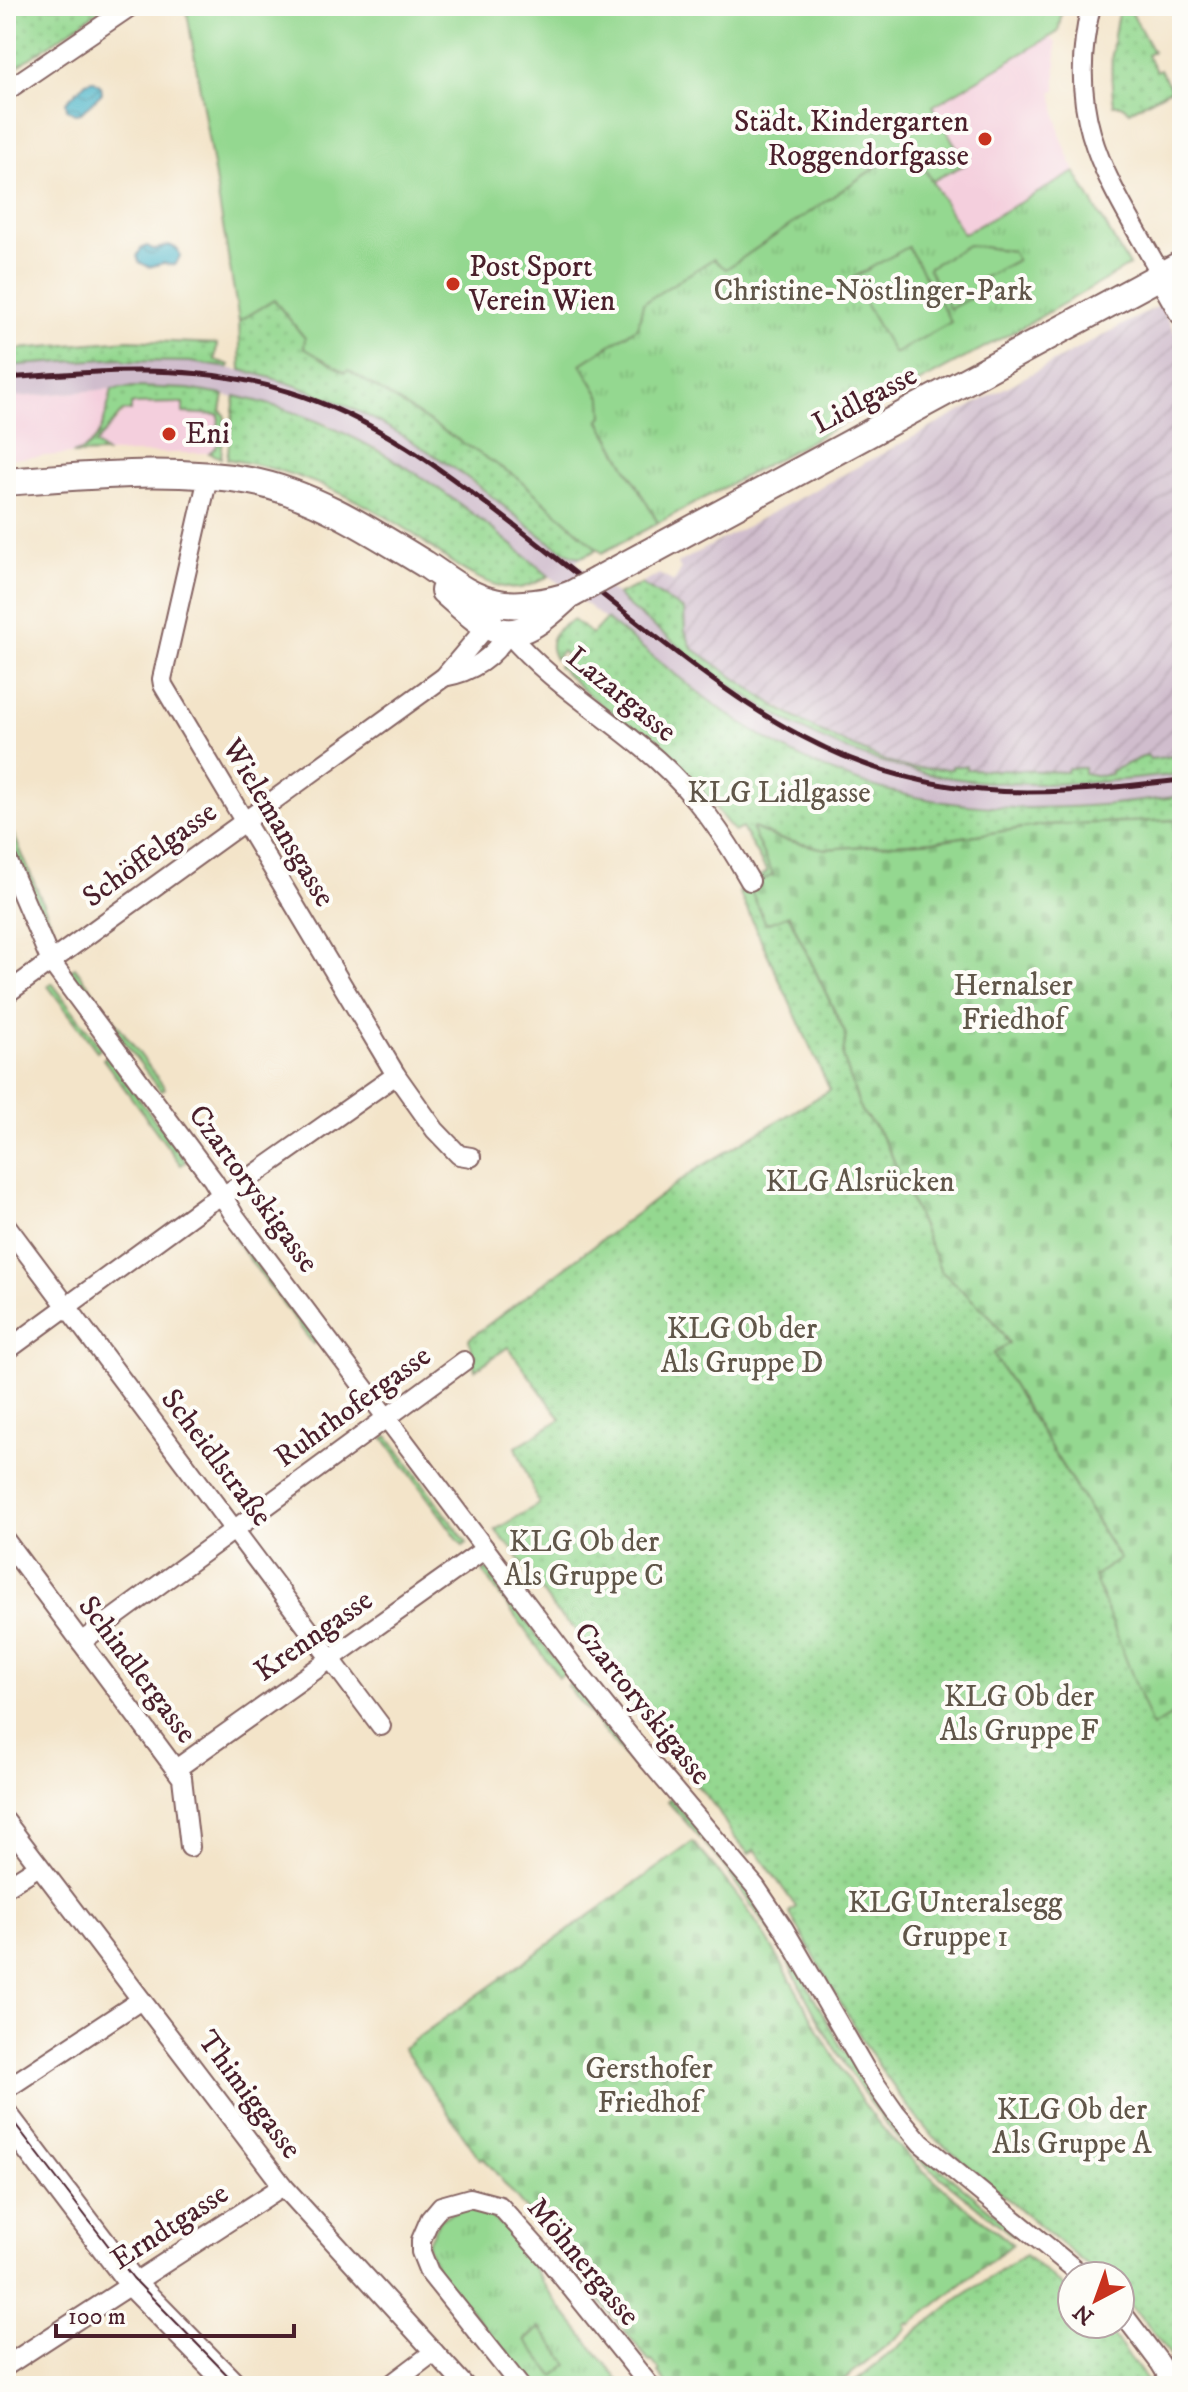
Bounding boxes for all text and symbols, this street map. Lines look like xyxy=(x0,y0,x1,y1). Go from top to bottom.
place label: Städt. Kindergarten Roggendorfgasse xyxy=(734,104,969,175)
marker: Städt. Kindergarten Roggendorfgasse xyxy=(976,130,994,148)
place label: Post Sport Verein Wien xyxy=(468,249,616,320)
park label: Christine-Nöstlinger-Park xyxy=(713,273,1033,310)
marker: Post Sport Verein Wien xyxy=(444,275,462,293)
street label: Lidlgasse xyxy=(806,357,924,443)
place label: Eni xyxy=(185,416,230,453)
marker: Eni xyxy=(160,425,178,443)
street label: Lazargasse xyxy=(558,639,684,751)
street label: Wielemansgasse xyxy=(213,731,343,914)
park label: KLG Lidlgasse xyxy=(687,775,871,812)
street label: Schöffelgasse xyxy=(76,794,224,916)
park label: Hernalser Friedhof xyxy=(953,968,1073,1039)
street label: Czartoryskigasse xyxy=(180,1098,326,1280)
park label: KLG Alsrücken xyxy=(765,1164,955,1201)
park label: KLG Ob der Als Gruppe D xyxy=(661,1311,823,1382)
street label: Ruhrhofergasse xyxy=(268,1338,438,1476)
street label: Scheidlstraße xyxy=(152,1382,280,1534)
park label: KLG Ob der Als Gruppe C xyxy=(504,1524,664,1595)
street label: Krenngasse xyxy=(248,1582,380,1690)
street label: Schindlergasse xyxy=(70,1589,204,1751)
street label: Czartoryskigasse xyxy=(565,1615,719,1793)
park label: KLG Ob der Als Gruppe F xyxy=(940,1679,1098,1750)
park label: KLG Unteralsegg Gruppe 1 xyxy=(848,1885,1063,1956)
street label: Thimiggasse xyxy=(189,2024,309,2166)
park label: Gersthofer Friedhof xyxy=(585,2051,713,2122)
park label: KLG Ob der Als Gruppe A xyxy=(992,2092,1153,2163)
street label: Erndtgasse xyxy=(104,2175,236,2279)
street label: Möhnergasse xyxy=(519,2190,647,2334)
north arrow xyxy=(1056,2260,1136,2340)
scale bar xyxy=(56,2288,294,2338)
text: N xyxy=(1068,2298,1100,2330)
text: 100 m xyxy=(68,2302,126,2332)

